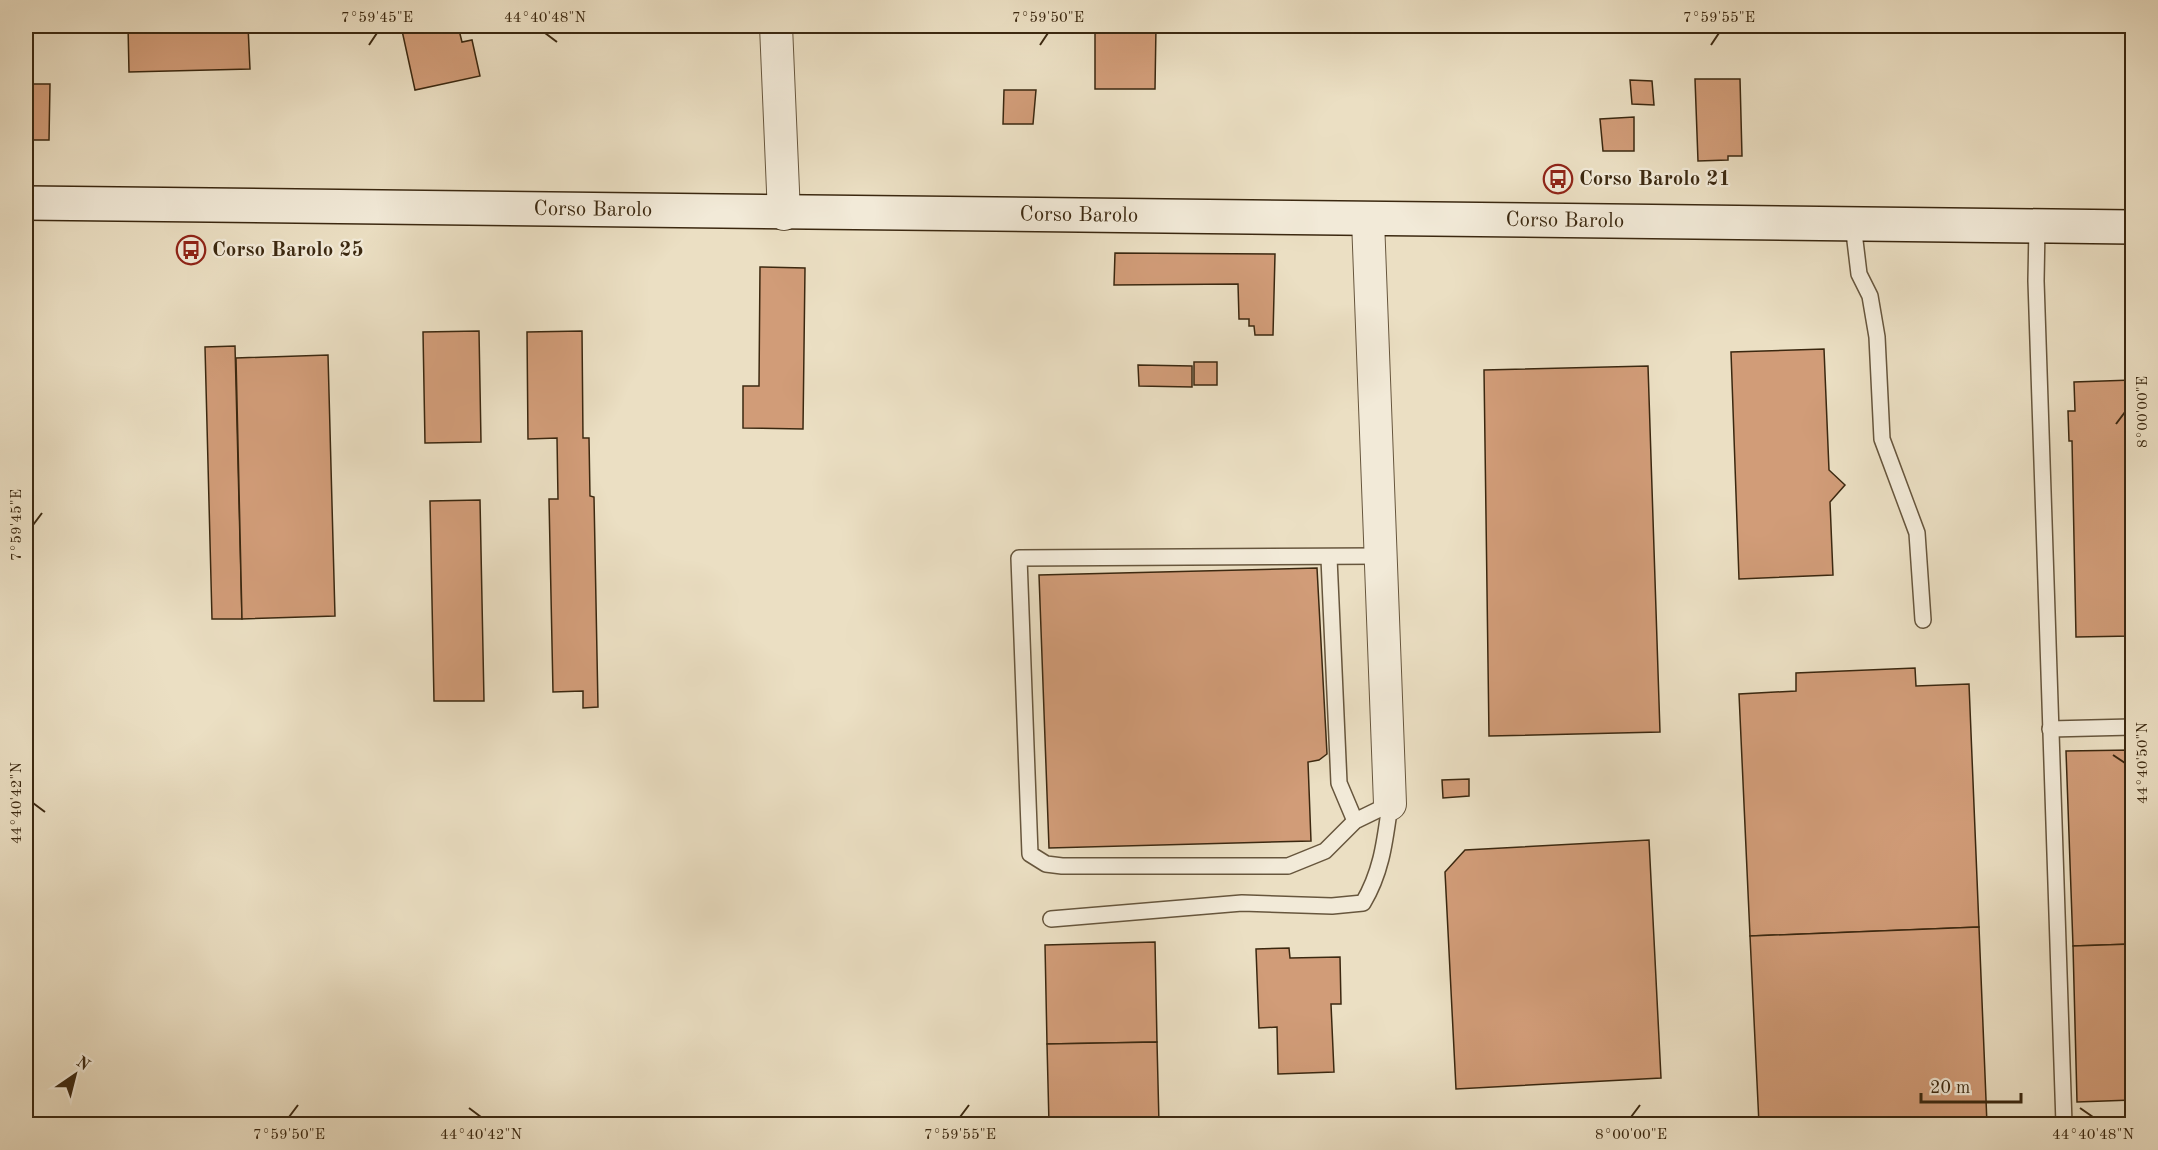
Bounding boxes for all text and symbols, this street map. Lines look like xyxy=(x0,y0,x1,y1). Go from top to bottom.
text: 7°59'45"E xyxy=(341,11,413,26)
text: 44°40'48"N xyxy=(504,11,586,26)
text: 7°59'50"E xyxy=(1012,11,1084,26)
text: 7°59'55"E xyxy=(1683,11,1755,26)
bus stop icon: Corso Barolo 21 xyxy=(1542,163,1574,195)
place label: Corso Barolo 21 xyxy=(1579,169,1731,190)
street label: Corso Barolo xyxy=(534,198,652,221)
street label: Corso Barolo xyxy=(1020,204,1138,226)
street label: Corso Barolo xyxy=(1505,209,1624,232)
bus stop icon: Corso Barolo 25 xyxy=(175,234,207,266)
place label: Corso Barolo 25 xyxy=(212,240,364,261)
text: 8°00'00"E xyxy=(2136,376,2151,448)
text: 7°59'45"E xyxy=(10,489,25,561)
text: 44°40'50"N xyxy=(2136,722,2151,804)
text: 44°40'42"N xyxy=(10,762,25,844)
north arrow xyxy=(45,1045,105,1105)
text: N xyxy=(73,1054,93,1075)
scale bar xyxy=(1921,1066,2022,1104)
text: 20 m xyxy=(1930,1079,1970,1097)
text: 7°59'50"E xyxy=(253,1128,325,1143)
text: 44°40'42"N xyxy=(440,1128,522,1143)
text: 7°59'55"E xyxy=(924,1128,996,1143)
text: 8°00'00"E xyxy=(1595,1128,1667,1143)
text: 44°40'48"N xyxy=(2052,1128,2134,1143)

